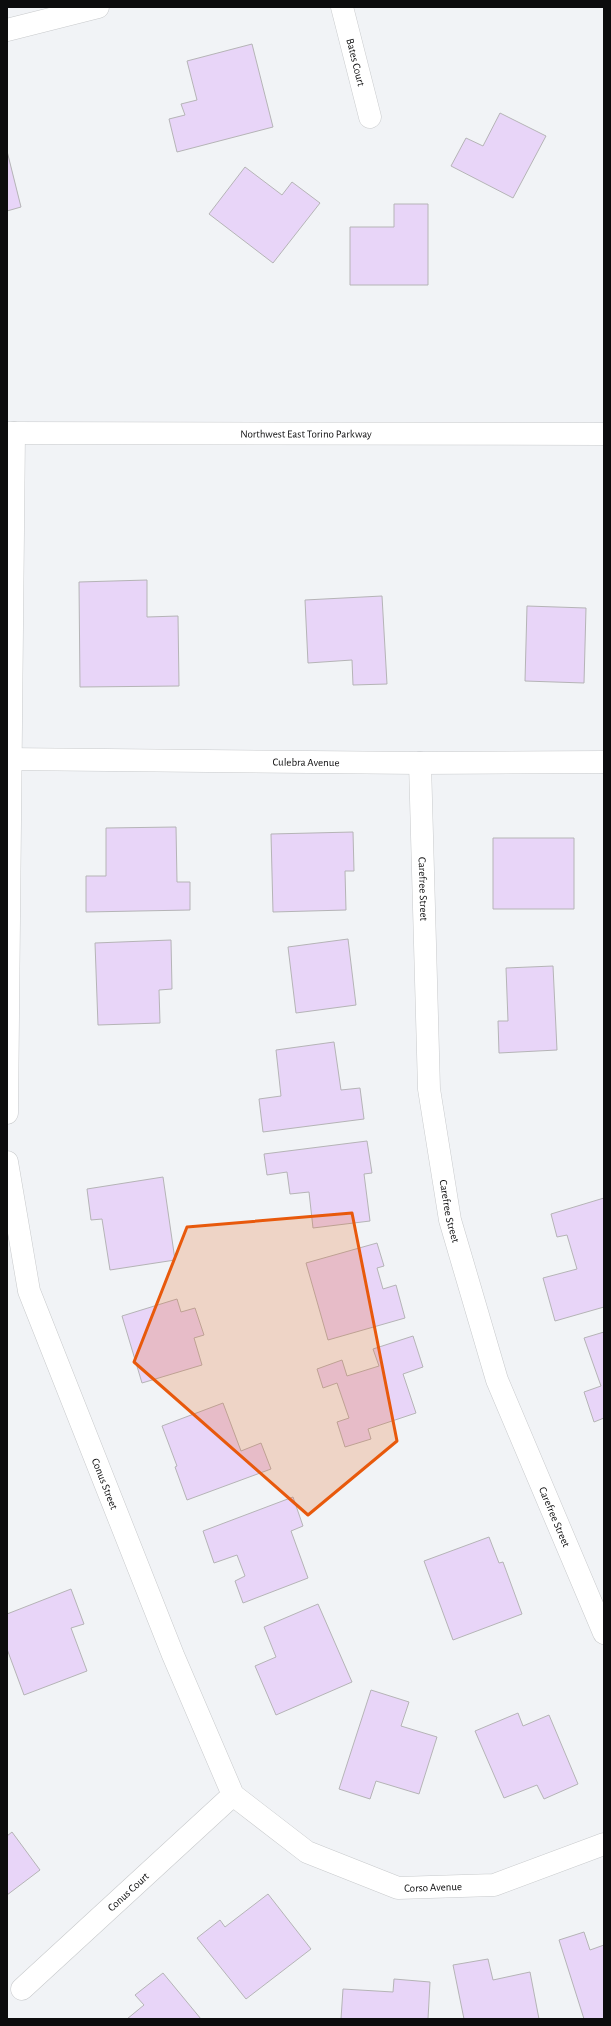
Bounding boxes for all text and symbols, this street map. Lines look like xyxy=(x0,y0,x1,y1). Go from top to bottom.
street label: Bates Court xyxy=(345,37,368,88)
street label: Northwest East Torino Parkway xyxy=(240,428,372,439)
street label: Culebra Avenue xyxy=(272,756,340,768)
street label: Carefree Street xyxy=(417,857,430,922)
street label: Carefree Street xyxy=(438,1179,462,1244)
street label: Conus Street xyxy=(90,1457,120,1511)
street label: Carefree Street xyxy=(537,1485,573,1549)
street label: Conus Court xyxy=(105,1870,151,1913)
street label: Corso Avenue xyxy=(404,1881,462,1893)

